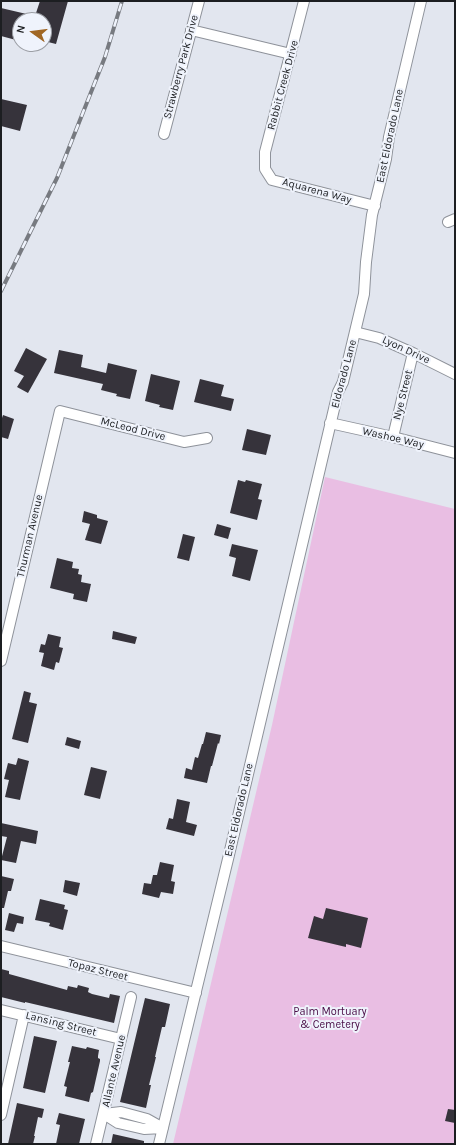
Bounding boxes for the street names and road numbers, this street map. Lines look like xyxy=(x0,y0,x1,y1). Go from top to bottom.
street label: Strawberry Park Drive xyxy=(161,13,201,121)
street label: Rabbit Creek Drive xyxy=(265,39,301,131)
street label: East Eldorado Lane xyxy=(374,88,406,184)
street label: Aquarena Way xyxy=(281,175,353,207)
street label: Lyon Drive xyxy=(380,333,432,367)
street label: Eldorado Lane xyxy=(329,338,359,410)
street label: Nye Street xyxy=(390,369,416,421)
street label: McLeod Drive xyxy=(99,415,167,443)
street label: Washoe Way xyxy=(361,424,425,452)
street label: Thurman Avenue xyxy=(14,493,46,579)
street label: East Eldorado Lane xyxy=(222,762,256,858)
street label: Topaz Street xyxy=(67,956,129,984)
street label: Lansing Street xyxy=(24,1009,98,1039)
street label: Allante Avenue xyxy=(99,1034,129,1108)

